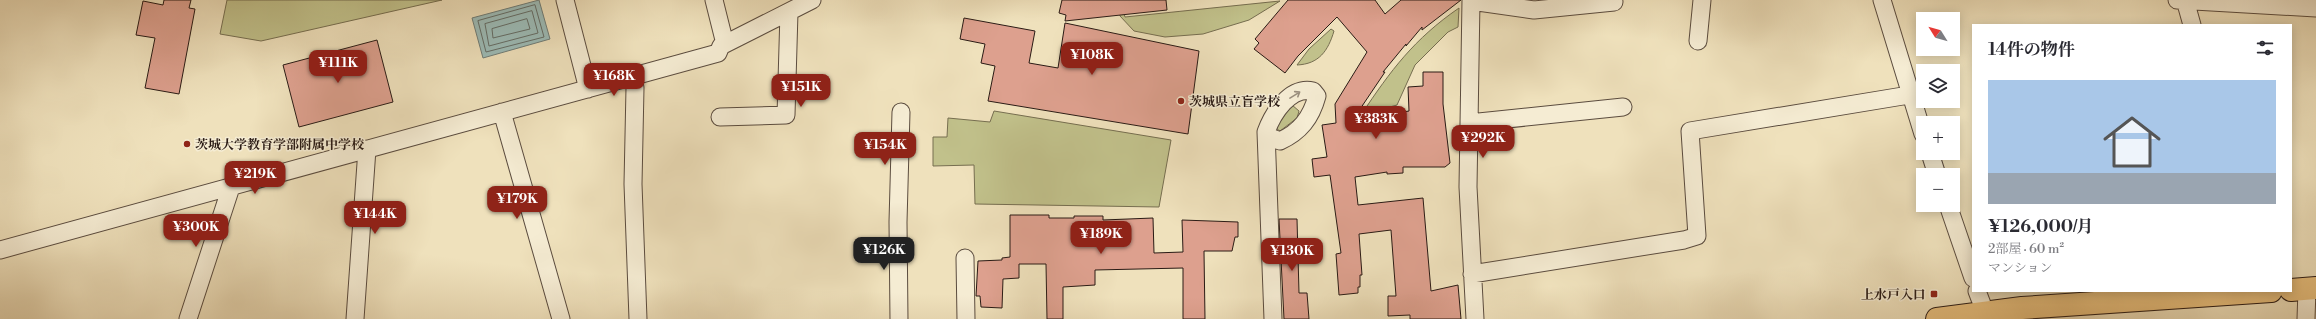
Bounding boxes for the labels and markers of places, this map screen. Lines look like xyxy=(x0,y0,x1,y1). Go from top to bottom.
pin: ¥108K xyxy=(1064,42,1120,76)
pin: ¥111K xyxy=(310,50,366,84)
pin: ¥168K xyxy=(586,63,642,97)
pin: ¥151K xyxy=(773,74,829,108)
place label: 茨城県立盲学校 xyxy=(1189,94,1281,110)
marker: 茨城県立盲学校 xyxy=(1176,96,1186,106)
pin: ¥383K xyxy=(1348,106,1404,140)
pin: ¥292K xyxy=(1455,125,1511,159)
pin: ¥154K xyxy=(857,132,913,166)
place label: 茨城大学教育学部附属中学校 xyxy=(195,137,365,153)
marker: 茨城大学教育学部附属中学校 xyxy=(182,139,192,149)
pin: ¥219K xyxy=(227,161,283,195)
pin: ¥179K xyxy=(489,186,545,220)
pin: ¥144K xyxy=(347,201,403,235)
pin: ¥300K xyxy=(168,214,224,248)
pin: ¥189K xyxy=(1073,221,1129,255)
pin: ¥126K xyxy=(856,237,912,271)
pin: ¥130K xyxy=(1264,238,1320,272)
place label: 上水戸入口 xyxy=(1861,287,1926,303)
marker: 上水戸入口 xyxy=(1929,289,1939,299)

